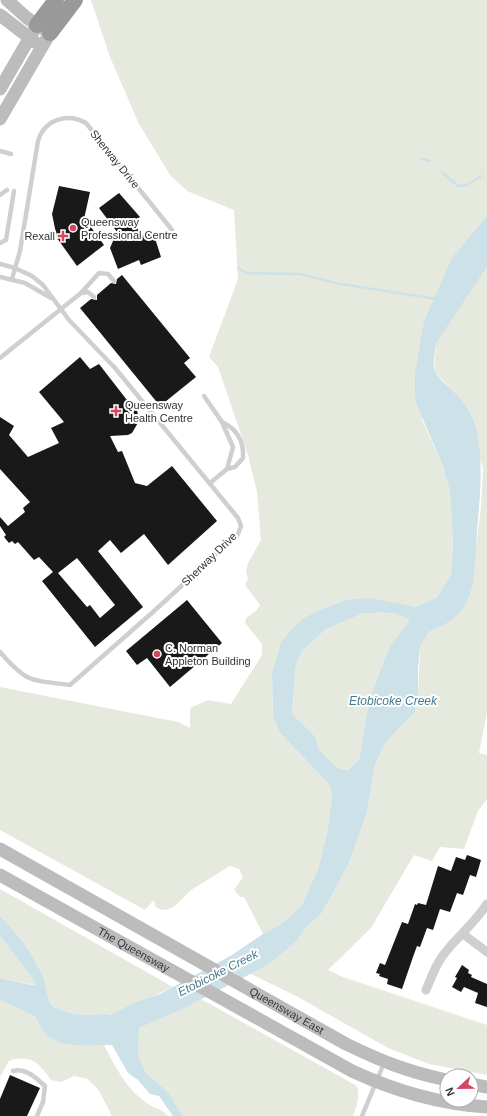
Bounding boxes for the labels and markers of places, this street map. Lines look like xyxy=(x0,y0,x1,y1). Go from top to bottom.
place label: Queensway Professional Centre xyxy=(81,216,178,241)
marker: Queensway Professional Centre xyxy=(68,223,78,233)
place label: Rexall xyxy=(24,230,55,242)
marker: Rexall xyxy=(58,231,68,241)
place label: Queensway Health Centre xyxy=(125,399,193,424)
marker: Queensway Health Centre xyxy=(110,405,122,417)
place label: C. Norman Appleton Building xyxy=(165,642,251,667)
marker: C. Norman Appleton Building xyxy=(152,649,162,659)

